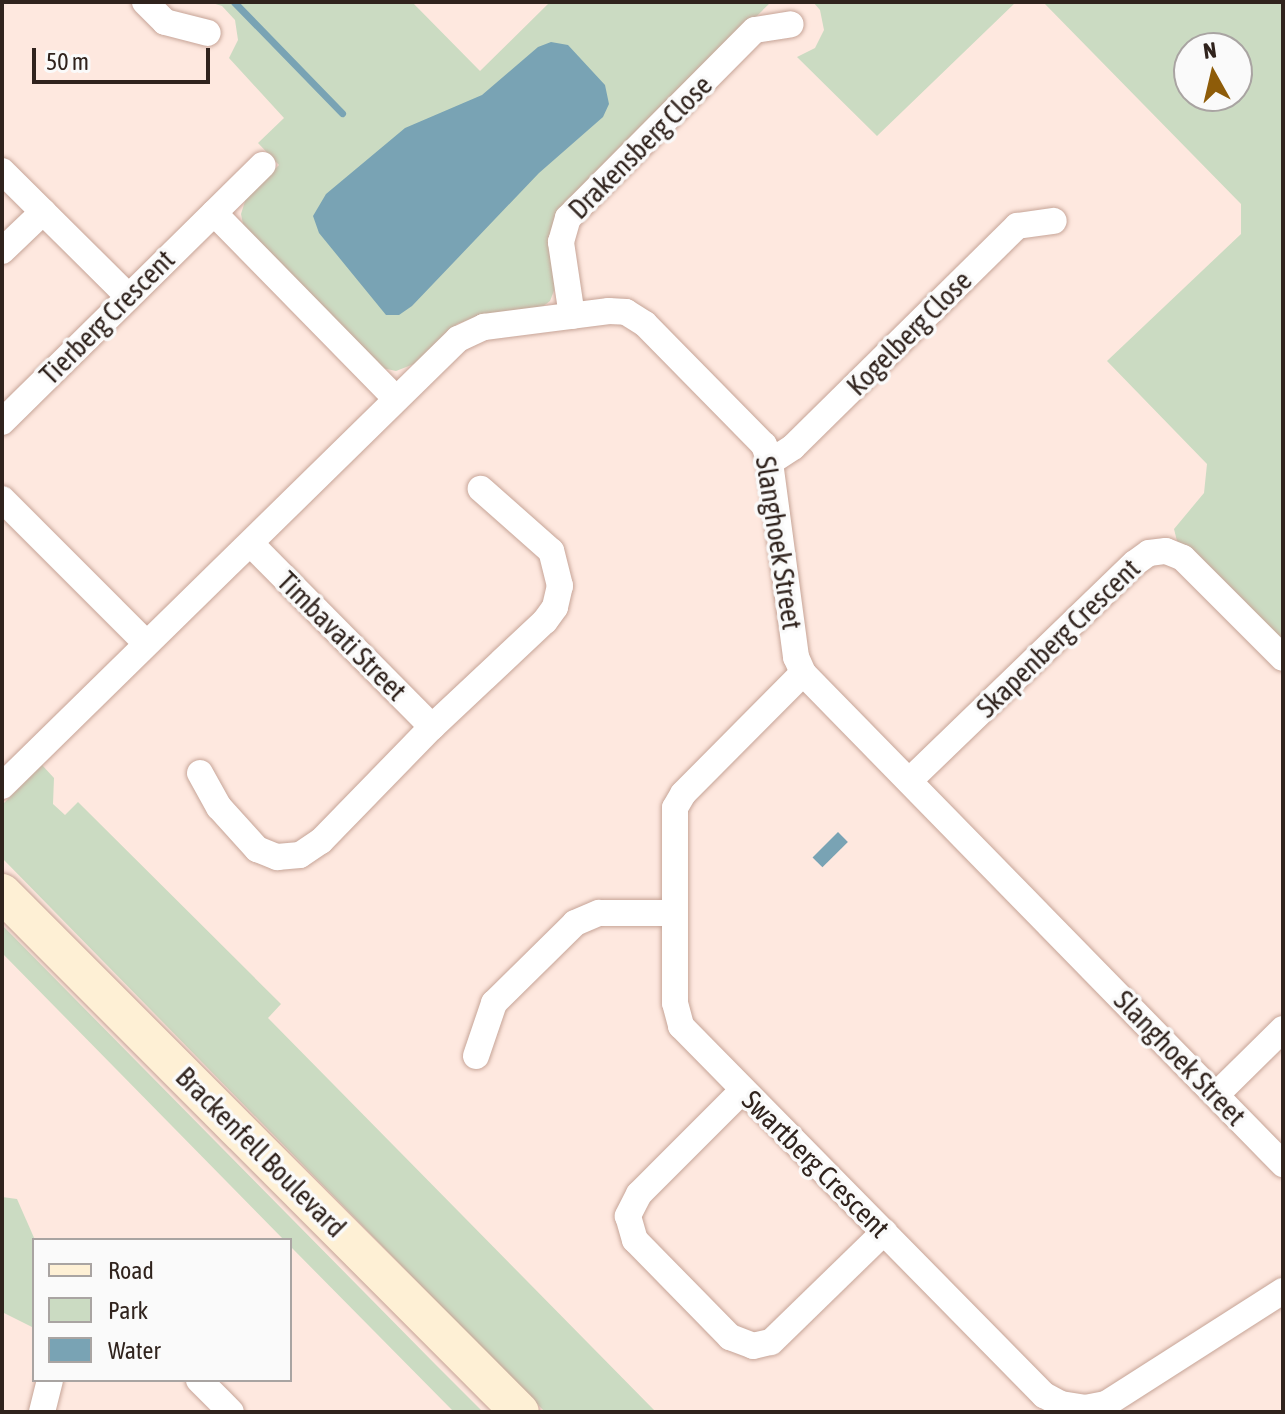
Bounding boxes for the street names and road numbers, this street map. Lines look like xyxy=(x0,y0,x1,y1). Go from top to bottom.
street label: Drakensberg Close xyxy=(561,68,719,226)
street label: Tierberg Crescent xyxy=(33,243,181,391)
street label: Kogelberg Close xyxy=(840,264,978,402)
street label: Slanghoek Street xyxy=(749,454,809,632)
street label: Skapenberg Crescent xyxy=(969,552,1147,724)
street label: Timbavati Street xyxy=(270,564,414,708)
street label: Slanghoek Street xyxy=(1107,983,1253,1133)
street label: Brackenfell Boulevard xyxy=(169,1060,353,1244)
street label: Swartberg Crescent xyxy=(735,1083,897,1245)

